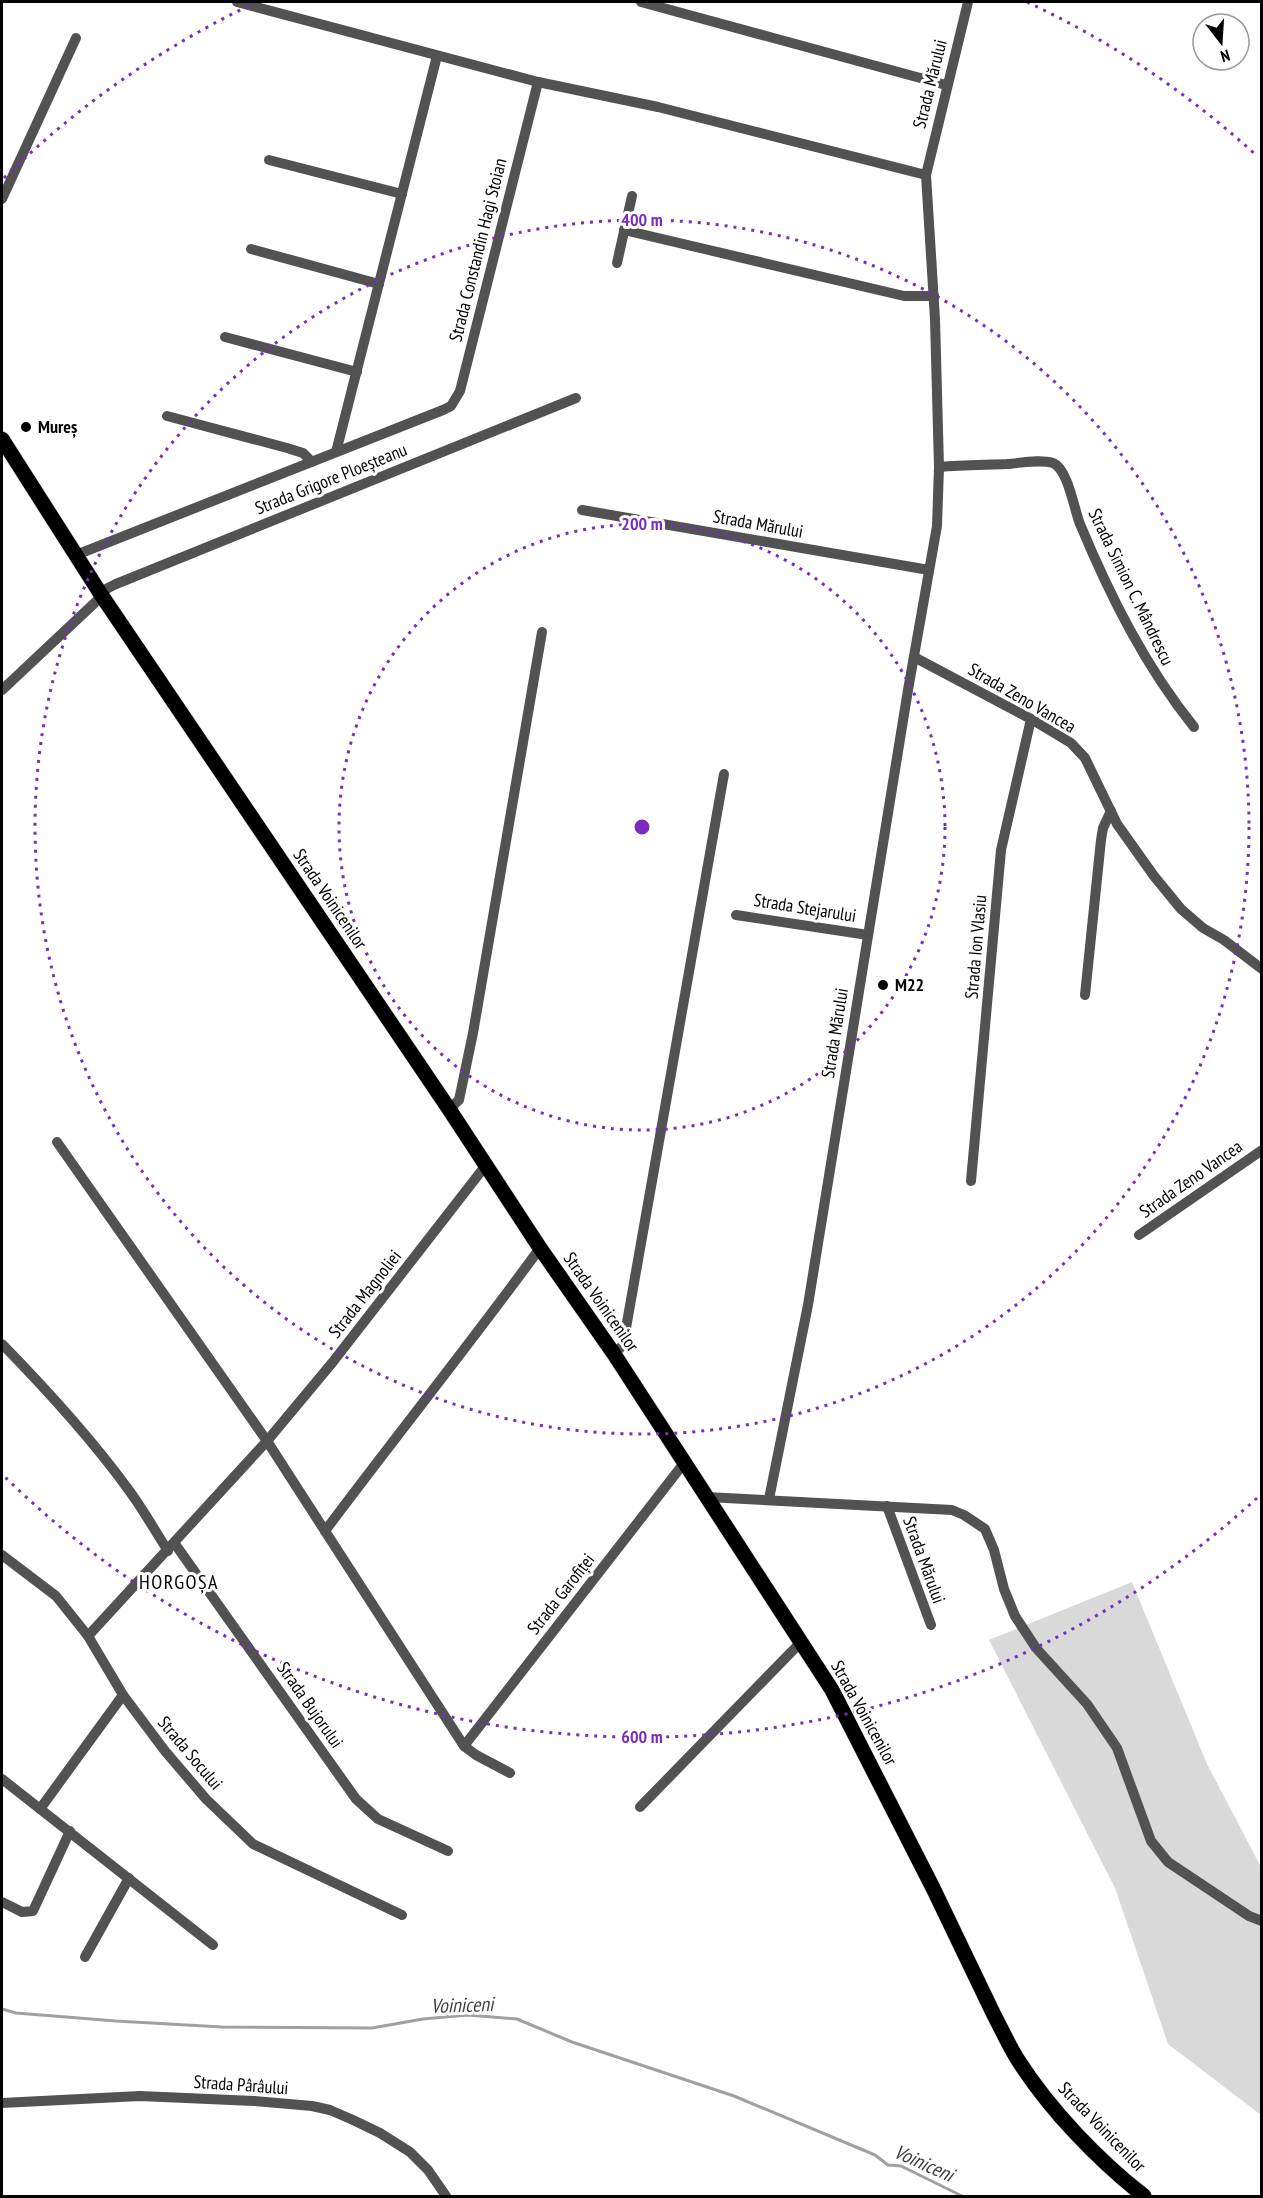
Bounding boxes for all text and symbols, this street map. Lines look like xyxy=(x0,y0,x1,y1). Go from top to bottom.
north arrow xyxy=(1191,12,1251,72)
street label: Strada Mărului xyxy=(907,37,952,131)
text: N xyxy=(1218,46,1232,67)
street label: Strada Constandin Hagi Stoian xyxy=(444,156,511,344)
text: 400 m xyxy=(621,208,663,231)
place label: Mureș xyxy=(38,415,77,438)
marker: Mureș xyxy=(19,420,33,434)
street label: Strada Grigore Ploeșteanu xyxy=(251,438,410,520)
street label: Strada Mărului xyxy=(711,504,805,543)
street label: Strada Simion C. Mândrescu xyxy=(1084,505,1179,669)
text: 200 m xyxy=(621,512,663,535)
street label: Strada Zeno Vancea xyxy=(964,657,1080,738)
centre of rings xyxy=(632,817,652,837)
street label: Strada Voinicenilor xyxy=(288,844,373,953)
street label: Strada Stejarului xyxy=(752,888,858,927)
street label: Strada Ion Vlasiu xyxy=(959,894,992,1000)
place label: M22 xyxy=(895,973,924,996)
marker: M22 xyxy=(876,978,890,992)
street label: Strada Mărului xyxy=(816,986,853,1080)
street label: Strada Zeno Vancea xyxy=(1135,1135,1247,1223)
street label: Strada Magnoliei xyxy=(323,1245,406,1342)
street label: Strada Voinicenilor xyxy=(559,1247,644,1356)
street label: Strada Mărului xyxy=(898,1513,951,1606)
street label: Strada Garofiței xyxy=(522,1549,599,1639)
district label: HORGOȘA xyxy=(139,1569,219,1595)
street label: Strada Voinicenilor xyxy=(826,1656,903,1769)
street label: Strada Bujorului xyxy=(272,1657,349,1752)
street label: Strada Socului xyxy=(153,1711,228,1794)
text: 600 m xyxy=(621,1725,663,1748)
water label: Voiniceni xyxy=(430,1991,496,2019)
street label: Strada Pârâului xyxy=(193,2070,289,2099)
street label: Strada Voinicenilor xyxy=(1054,2077,1151,2177)
water label: Voiniceni xyxy=(890,2138,960,2189)

